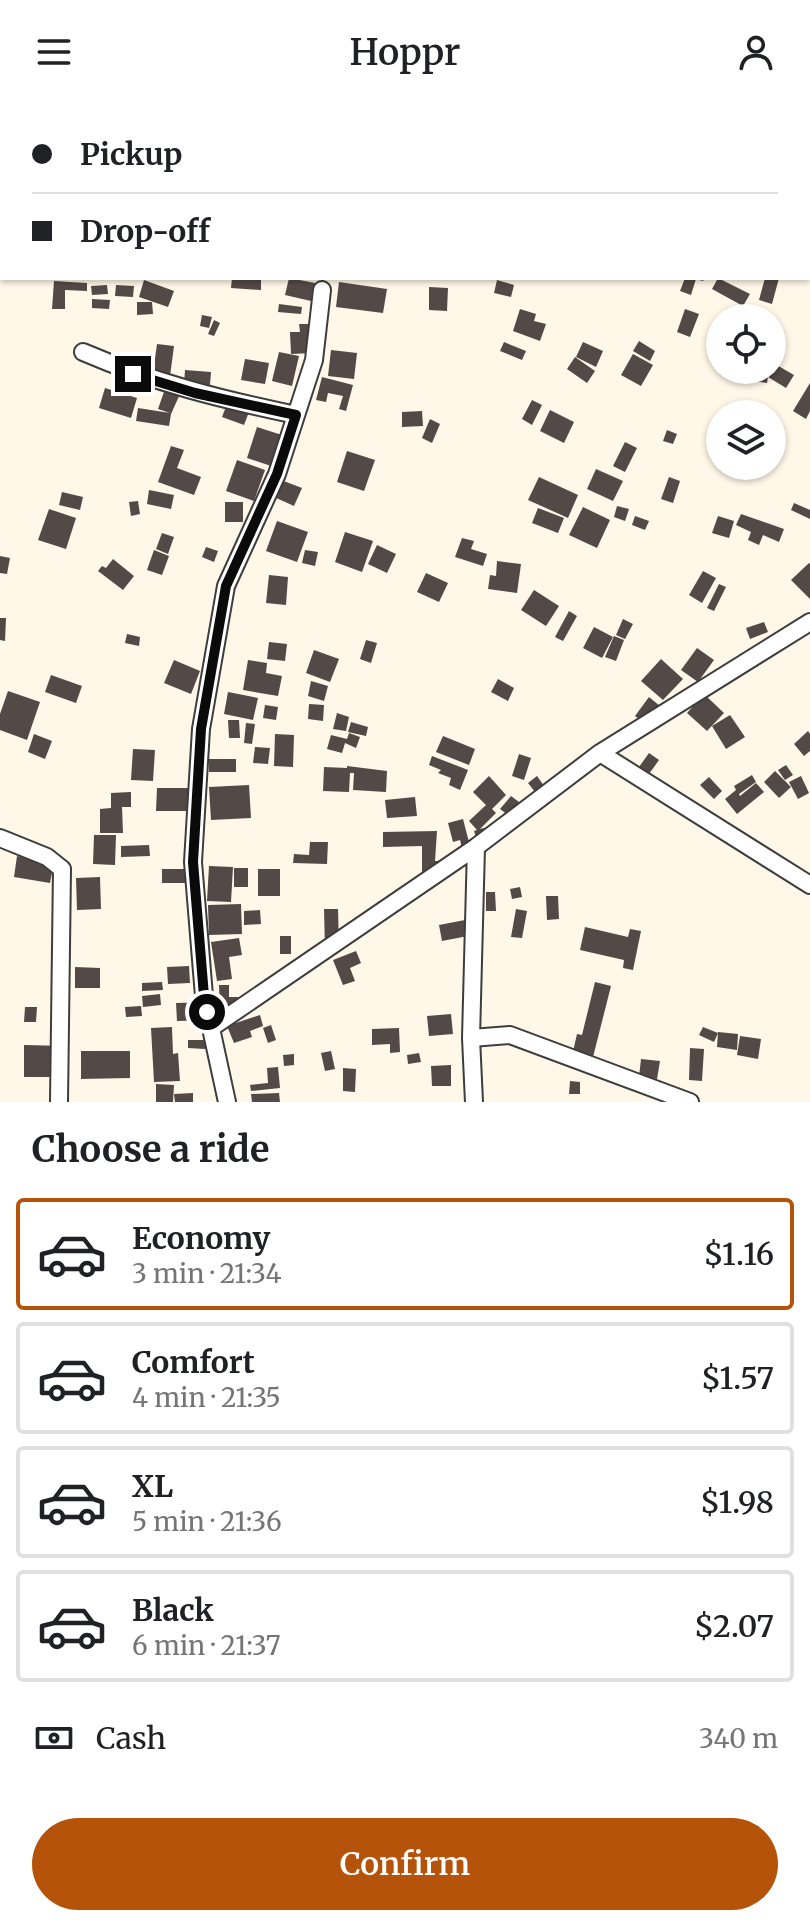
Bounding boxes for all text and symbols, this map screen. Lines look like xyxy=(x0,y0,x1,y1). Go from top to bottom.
icon: menu xyxy=(32,30,76,74)
text: Hoppr xyxy=(350,30,460,75)
icon: person xyxy=(734,30,778,74)
text: Pickup xyxy=(80,135,182,173)
text: Drop-off xyxy=(80,212,210,250)
map controls xyxy=(706,304,786,480)
button: locate xyxy=(706,304,786,384)
route end xyxy=(115,356,151,392)
button: layers xyxy=(706,400,786,480)
route start xyxy=(189,994,225,1030)
text: Choose a ride xyxy=(32,1127,269,1172)
icon: car xyxy=(36,1218,108,1290)
text: Economy xyxy=(132,1219,270,1257)
text: $1.16 xyxy=(704,1235,774,1273)
text: 3 min · 21:34 xyxy=(132,1257,282,1290)
icon: car xyxy=(36,1342,108,1414)
text: Comfort xyxy=(132,1343,255,1381)
text: $1.57 xyxy=(701,1359,774,1397)
text: 4 min · 21:35 xyxy=(132,1381,281,1414)
icon: car xyxy=(36,1466,108,1538)
text: XL xyxy=(132,1467,173,1505)
text: $1.98 xyxy=(700,1483,774,1521)
text: 5 min · 21:36 xyxy=(132,1505,282,1538)
icon: car xyxy=(36,1590,108,1662)
text: Black xyxy=(132,1591,214,1629)
text: $2.07 xyxy=(694,1607,774,1645)
text: 6 min · 21:37 xyxy=(132,1629,281,1662)
icon: cash xyxy=(32,1716,76,1760)
text: Cash xyxy=(96,1719,166,1757)
text: 340 m xyxy=(699,1722,778,1755)
button: Confirm xyxy=(32,1818,778,1910)

